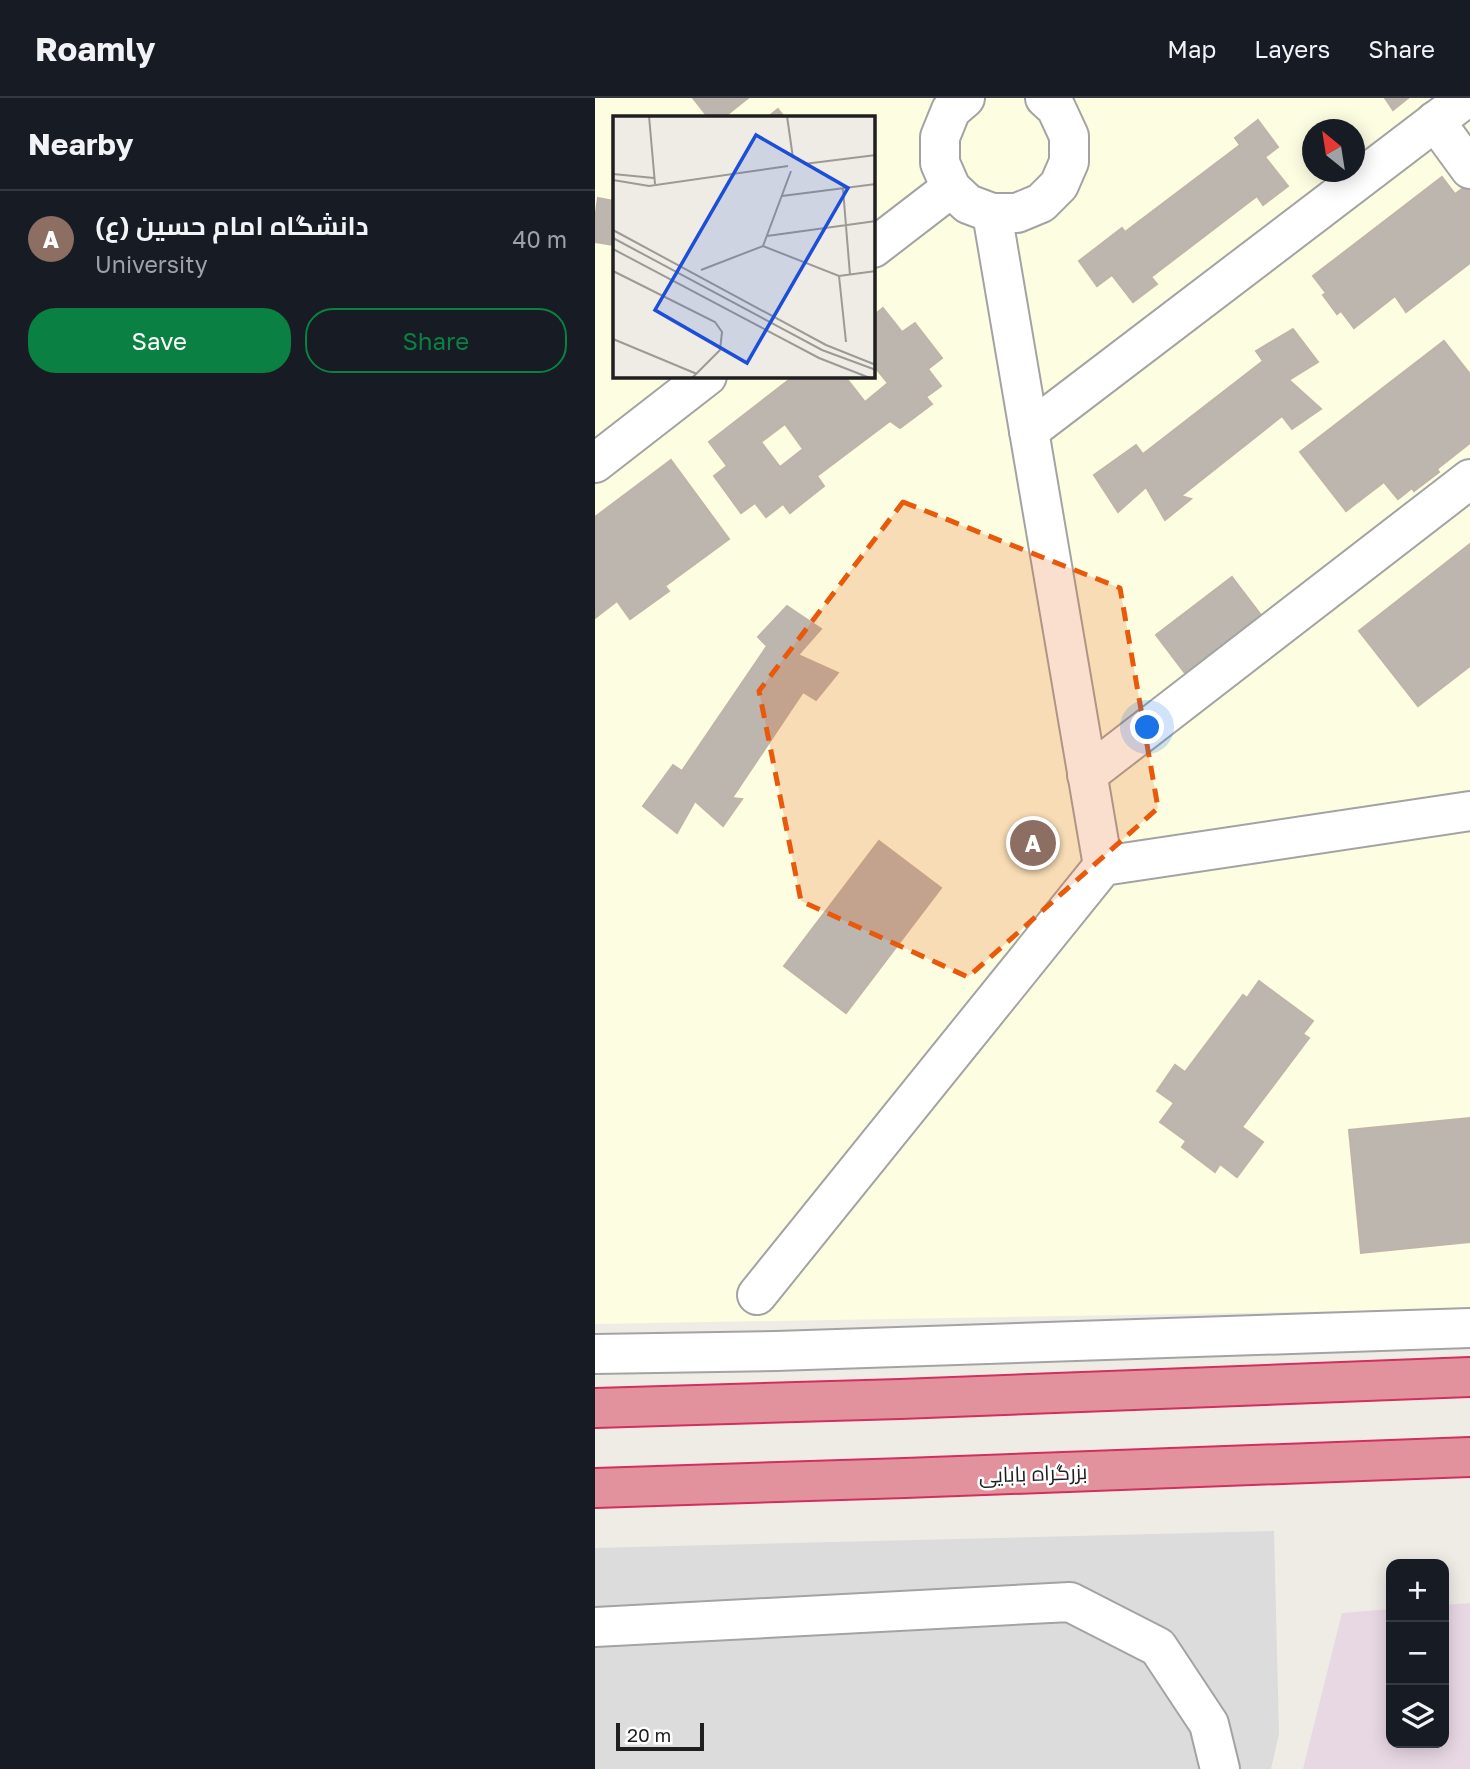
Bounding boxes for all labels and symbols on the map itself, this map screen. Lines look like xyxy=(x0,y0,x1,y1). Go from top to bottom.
inset map xyxy=(613,116,875,378)
north arrow xyxy=(1302,119,1365,182)
your location xyxy=(1130,710,1164,744)
pin: A xyxy=(1010,817,1056,869)
street label: بزرگراه بابایی xyxy=(978,1458,1088,1489)
scale bar xyxy=(616,1720,703,1752)

